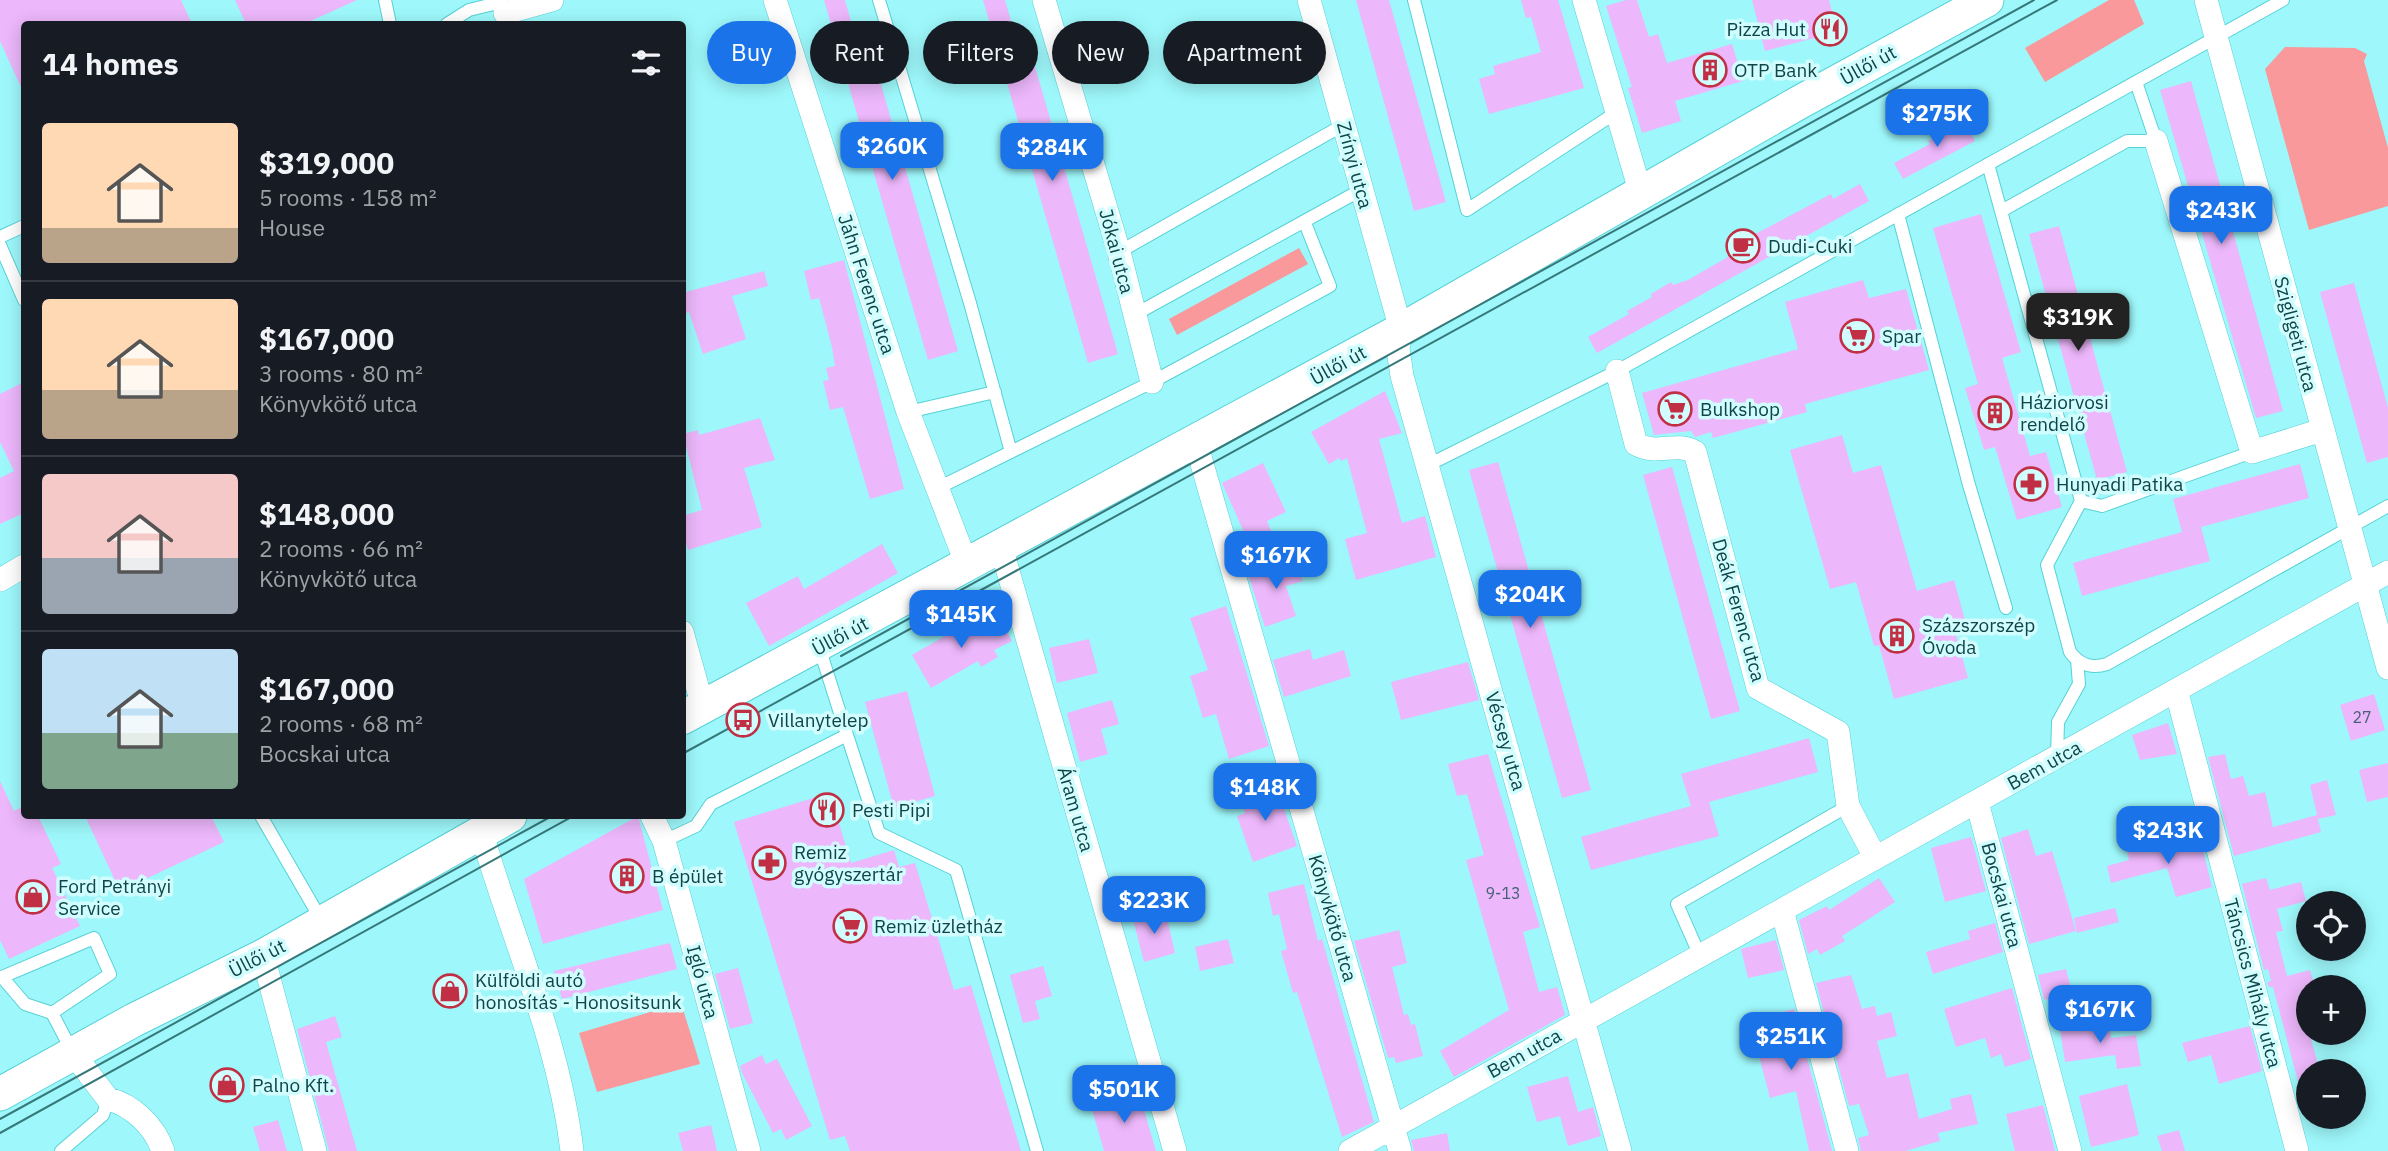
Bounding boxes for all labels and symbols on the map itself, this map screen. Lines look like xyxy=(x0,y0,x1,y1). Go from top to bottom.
restaurant icon: Pizza Hut xyxy=(1811,10,1849,48)
place label: Pizza Hut xyxy=(1727,17,1806,41)
street label: Üllői út xyxy=(1836,40,1900,90)
building icon: OTP Bank xyxy=(1691,51,1729,89)
place label: OTP Bank xyxy=(1734,58,1817,82)
pin: $275K xyxy=(1888,90,1986,149)
street label: Zrínyi utca xyxy=(1332,119,1378,211)
pin: $260K xyxy=(843,122,941,182)
pin: $284K xyxy=(1003,124,1101,183)
pin: $243K xyxy=(2172,187,2270,246)
street label: Jókai utca xyxy=(1094,206,1140,296)
street label: Jáhn Ferenc utca xyxy=(833,211,901,357)
cafe icon: Dudi-Cuki xyxy=(1724,227,1762,265)
place label: Dudi-Cuki xyxy=(1768,234,1853,258)
street label: Szigligeti utca xyxy=(2269,274,2323,394)
pin: $319K xyxy=(2029,294,2127,353)
supermarket icon: Spar xyxy=(1838,317,1876,355)
place label: Spar xyxy=(1882,324,1921,348)
street label: Üllői út xyxy=(1306,340,1370,390)
supermarket icon: Bulkshop xyxy=(1656,390,1694,428)
place label: Háziorvosi rendelő xyxy=(2020,390,2109,436)
building icon: Háziorvosi rendelő xyxy=(1976,394,2014,432)
place label: Bulkshop xyxy=(1700,397,1780,421)
pharmacy icon: Hunyadi Patika xyxy=(2012,465,2050,503)
place label: Hunyadi Patika xyxy=(2056,472,2183,496)
pin: $167K xyxy=(1227,532,1325,591)
street label: Deák Ferenc utca xyxy=(1707,536,1771,684)
pin: $204K xyxy=(1481,570,1579,630)
pin: $145K xyxy=(912,590,1010,650)
street label: Üllői út xyxy=(808,611,872,661)
place label: Százszorszép Óvoda xyxy=(1922,613,2035,659)
building icon: Százszorszép Óvoda xyxy=(1878,617,1916,655)
street label: Vécsey utca xyxy=(1480,689,1532,793)
bus stop icon: Villanytelep xyxy=(724,701,762,739)
house number: 27 xyxy=(2352,707,2372,727)
place label: Villanytelep xyxy=(768,708,868,732)
street label: Bem utca xyxy=(2003,735,2085,795)
street label: Áram utca xyxy=(1052,764,1100,854)
pin: $148K xyxy=(1216,764,1314,823)
restaurant icon: Pesti Pipi xyxy=(808,791,846,829)
place label: Pesti Pipi xyxy=(852,798,931,822)
pin: $243K xyxy=(2119,806,2217,866)
place label: Remiz gyógyszertár xyxy=(794,840,903,886)
street label: Bocskai utca xyxy=(1976,840,2028,950)
pharmacy icon: Remiz gyógyszertár xyxy=(750,844,788,882)
street label: Könyvkötő utca xyxy=(1303,852,1363,984)
building icon: B épület xyxy=(608,857,646,895)
place label: B épület xyxy=(652,864,723,888)
place label: Ford Petrányi Service xyxy=(58,874,171,920)
pin: $223K xyxy=(1105,876,1203,936)
shop icon: Ford Petrányi Service xyxy=(14,878,52,916)
house number: 9-13 xyxy=(1485,883,1521,903)
street label: Táncsics Mihály utca xyxy=(2219,896,2287,1070)
supermarket icon: Remiz üzletház xyxy=(831,907,869,945)
place label: Remiz üzletház xyxy=(874,914,1003,938)
street label: Üllői út xyxy=(225,934,289,982)
street label: Igló utca xyxy=(682,943,724,1021)
place label: Külföldi autó honosítás - Honositsunk xyxy=(475,968,682,1014)
shop icon: Külföldi autó honosítás - Honositsunk xyxy=(431,972,469,1010)
pin: $167K xyxy=(2051,986,2149,1045)
pin: $251K xyxy=(1742,1012,1840,1072)
street label: Bem utca xyxy=(1483,1023,1565,1083)
shop icon: Palno Kft. xyxy=(208,1066,246,1104)
pin: $501K xyxy=(1075,1066,1173,1125)
place label: Palno Kft. xyxy=(252,1073,334,1097)

